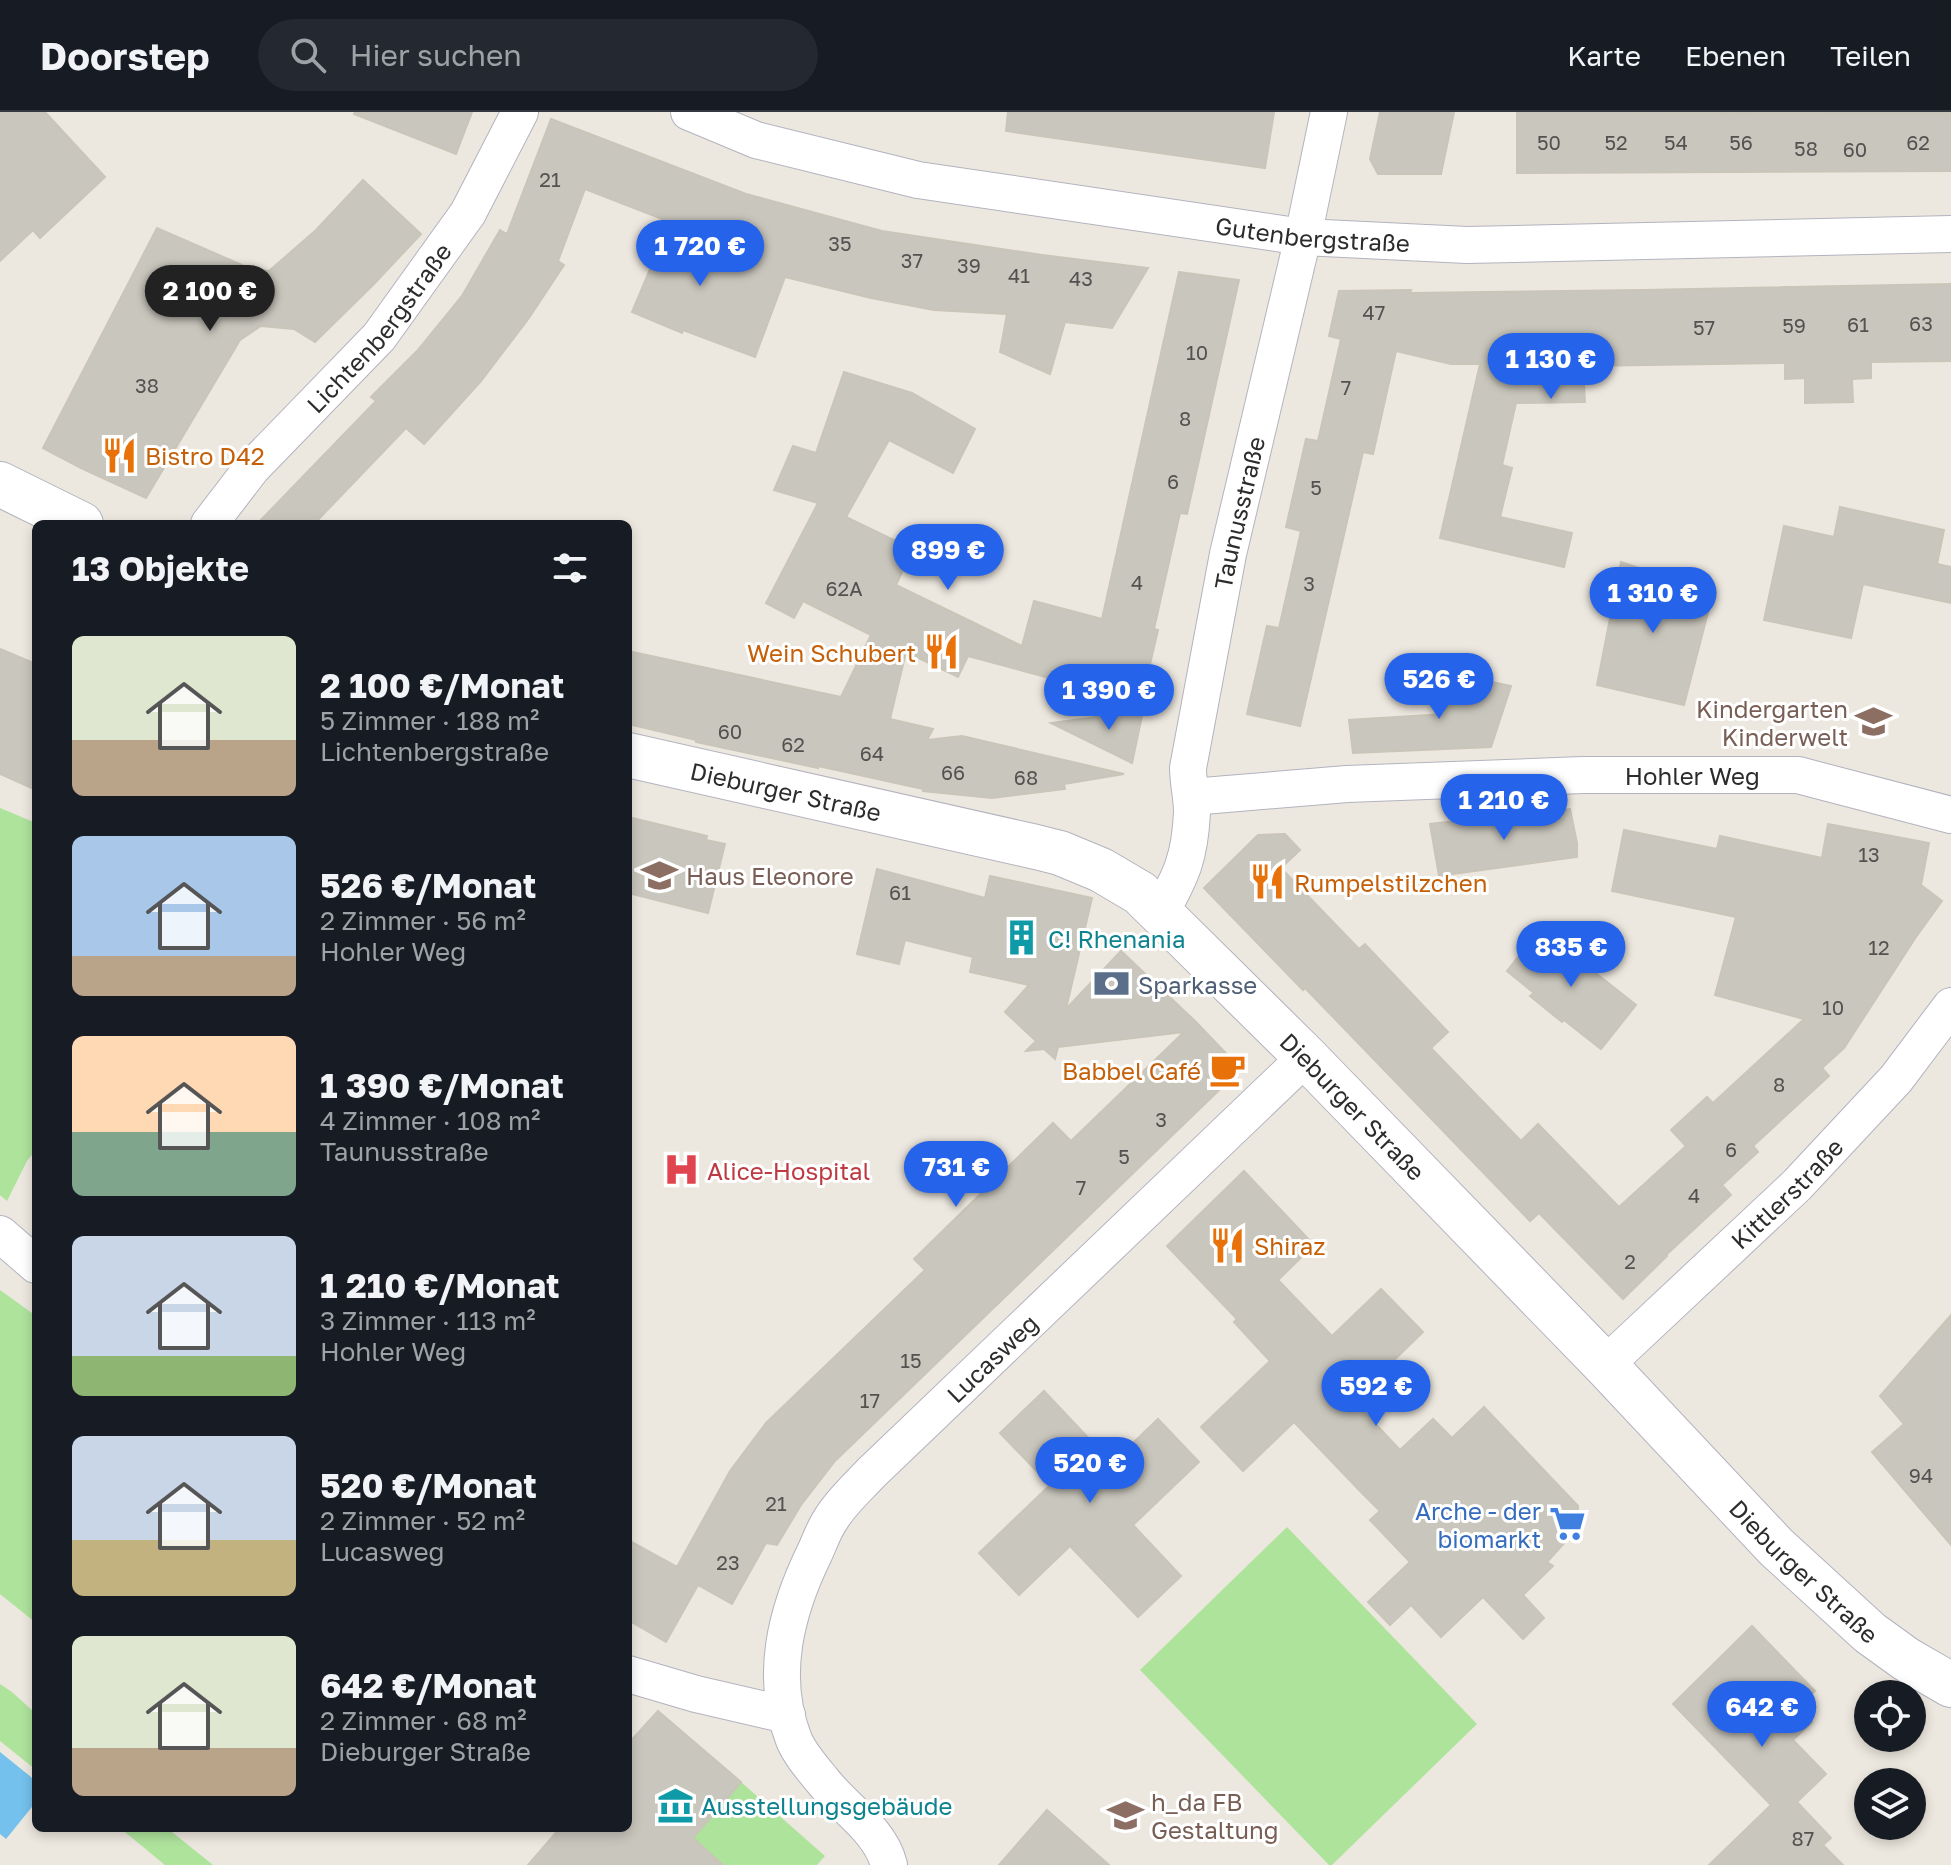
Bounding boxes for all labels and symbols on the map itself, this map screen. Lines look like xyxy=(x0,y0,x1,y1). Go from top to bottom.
house number: 50 xyxy=(1537,130,1561,154)
house number: 52 xyxy=(1604,130,1628,154)
house number: 54 xyxy=(1664,130,1688,154)
house number: 56 xyxy=(1729,130,1753,154)
house number: 62 xyxy=(1906,130,1930,154)
house number: 58 xyxy=(1794,136,1818,160)
house number: 60 xyxy=(1843,137,1867,161)
house number: 21 xyxy=(539,167,561,191)
street label: Gutenbergstraße xyxy=(1214,210,1411,257)
pin: 1 720 € xyxy=(626,220,774,288)
house number: 35 xyxy=(828,231,852,255)
street label: Lichtenbergstraße xyxy=(300,237,456,418)
house number: 37 xyxy=(901,248,923,272)
house number: 39 xyxy=(957,253,981,277)
house number: 41 xyxy=(1008,263,1030,287)
pin: 2 100 € xyxy=(136,265,284,333)
house number: 43 xyxy=(1069,266,1093,290)
house number: 47 xyxy=(1363,300,1385,324)
house number: 63 xyxy=(1909,311,1933,335)
house number: 61 xyxy=(1847,312,1869,336)
house number: 59 xyxy=(1782,313,1806,337)
house number: 57 xyxy=(1693,315,1715,339)
pin: 1 130 € xyxy=(1477,333,1625,401)
house number: 10 xyxy=(1186,340,1208,364)
house number: 38 xyxy=(135,373,159,397)
house number: 7 xyxy=(1341,375,1351,399)
house number: 8 xyxy=(1179,406,1191,430)
street label: Taunusstraße xyxy=(1207,433,1270,591)
restaurant icon: Bistro D42 xyxy=(100,436,138,474)
place label: Bistro D42 xyxy=(145,441,265,470)
house number: 6 xyxy=(1167,469,1179,493)
house number: 5 xyxy=(1310,475,1322,499)
pin: 899 € xyxy=(892,524,1004,592)
pin: 1 310 € xyxy=(1579,567,1727,635)
house number: 4 xyxy=(1131,570,1143,594)
house number: 3 xyxy=(1303,571,1315,595)
house number: 62A xyxy=(825,576,863,600)
restaurant icon: Wein Schubert xyxy=(923,633,961,671)
place label: Wein Schubert xyxy=(747,638,916,667)
pin: 526 € xyxy=(1383,653,1495,721)
pin: 1 390 € xyxy=(1035,664,1183,732)
place label: Kindergarten Kinderwelt xyxy=(1696,694,1848,751)
school or university icon: Kindergarten Kinderwelt xyxy=(1855,703,1893,741)
house number: 60 xyxy=(718,719,742,743)
house number: 62 xyxy=(781,732,805,756)
house number: 64 xyxy=(860,741,884,765)
street label: Dieburger Straße xyxy=(688,755,884,826)
house number: 66 xyxy=(941,760,965,784)
street label: Hohler Weg xyxy=(1625,761,1760,790)
house number: 68 xyxy=(1014,765,1038,789)
pin: 1 210 € xyxy=(1430,774,1578,842)
house number: 13 xyxy=(1858,842,1880,866)
school or university icon: Haus Eleonore xyxy=(641,856,679,894)
place label: Haus Eleonore xyxy=(686,861,854,890)
restaurant icon: Rumpelstilzchen xyxy=(1249,863,1287,901)
place label: Rumpelstilzchen xyxy=(1294,868,1487,897)
house number: 61 xyxy=(889,880,911,904)
building icon: C! Rhenania xyxy=(1003,919,1041,957)
pin: 835 € xyxy=(1515,921,1627,989)
place label: C! Rhenania xyxy=(1048,924,1186,953)
house number: 12 xyxy=(1868,935,1890,959)
bank icon: Sparkasse xyxy=(1093,965,1131,1003)
place label: Sparkasse xyxy=(1138,970,1257,999)
house number: 10 xyxy=(1822,995,1844,1019)
street label: Dieburger Straße xyxy=(1275,1026,1432,1186)
cafe icon: Babbel Café xyxy=(1208,1051,1246,1089)
place label: Babbel Café xyxy=(1062,1056,1201,1085)
house number: 8 xyxy=(1773,1072,1785,1096)
house number: 3 xyxy=(1155,1107,1167,1131)
street label: Kittlerstraße xyxy=(1724,1132,1848,1254)
house number: 6 xyxy=(1725,1137,1737,1161)
pin: 731 € xyxy=(900,1141,1012,1209)
house number: 5 xyxy=(1118,1144,1130,1168)
hospital icon: Alice-Hospital xyxy=(662,1151,700,1189)
place label: Alice-Hospital xyxy=(707,1156,870,1185)
house number: 7 xyxy=(1076,1175,1086,1199)
house number: 4 xyxy=(1688,1183,1700,1207)
restaurant icon: Shiraz xyxy=(1209,1226,1247,1264)
place label: Shiraz xyxy=(1254,1231,1325,1260)
house number: 2 xyxy=(1624,1249,1636,1273)
street label: Lucasweg xyxy=(940,1307,1043,1408)
house number: 15 xyxy=(900,1348,922,1372)
pin: 592 € xyxy=(1320,1360,1432,1428)
house number: 17 xyxy=(860,1388,880,1412)
pin: 520 € xyxy=(1034,1437,1146,1505)
house number: 94 xyxy=(1909,1463,1933,1487)
house number: 21 xyxy=(765,1491,787,1515)
street label: Dieburger Straße xyxy=(1724,1493,1885,1648)
place label: Arche - der biomarkt xyxy=(1415,1496,1541,1553)
supermarket icon: Arche - der biomarkt xyxy=(1548,1505,1586,1543)
house number: 23 xyxy=(716,1550,740,1574)
pin: 642 € xyxy=(1706,1681,1818,1749)
museum icon: Ausstellungsgebäude xyxy=(656,1786,694,1824)
place label: h_da FB Gestaltung xyxy=(1151,1787,1279,1844)
place label: Ausstellungsgebäude xyxy=(701,1791,952,1820)
school or university icon: h_da FB Gestaltung xyxy=(1106,1796,1144,1834)
house number: 87 xyxy=(1792,1826,1814,1850)

